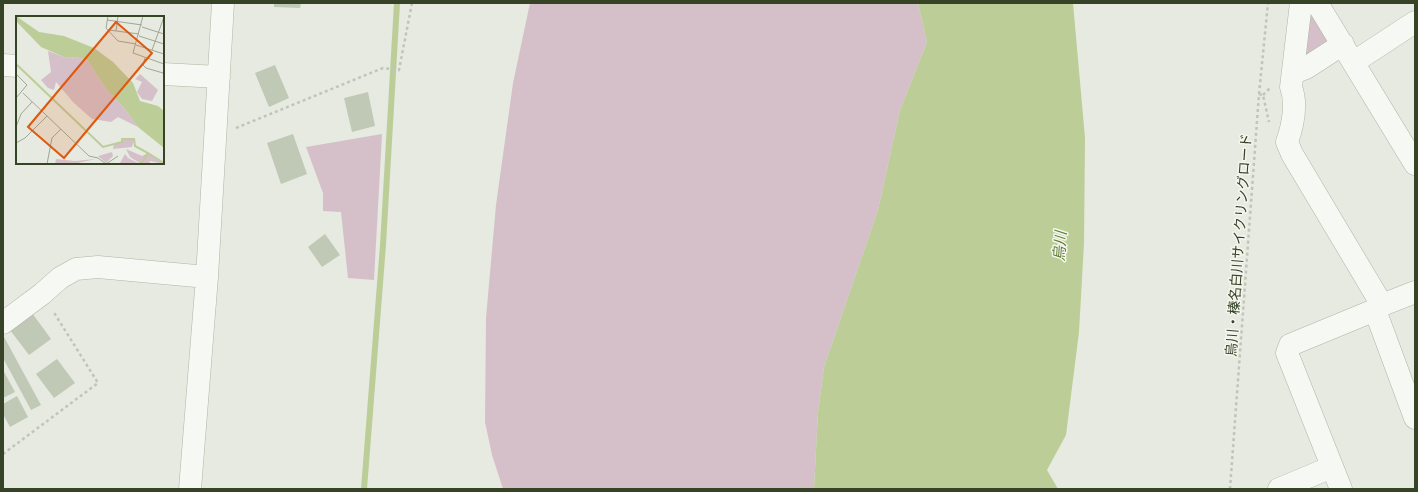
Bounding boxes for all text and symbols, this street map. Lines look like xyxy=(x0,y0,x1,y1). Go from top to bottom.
inset map xyxy=(16,16,164,164)
street label: 烏川・榛名白川サイクリングロード xyxy=(1222,133,1254,357)
water label: 烏川 xyxy=(1049,228,1069,262)

